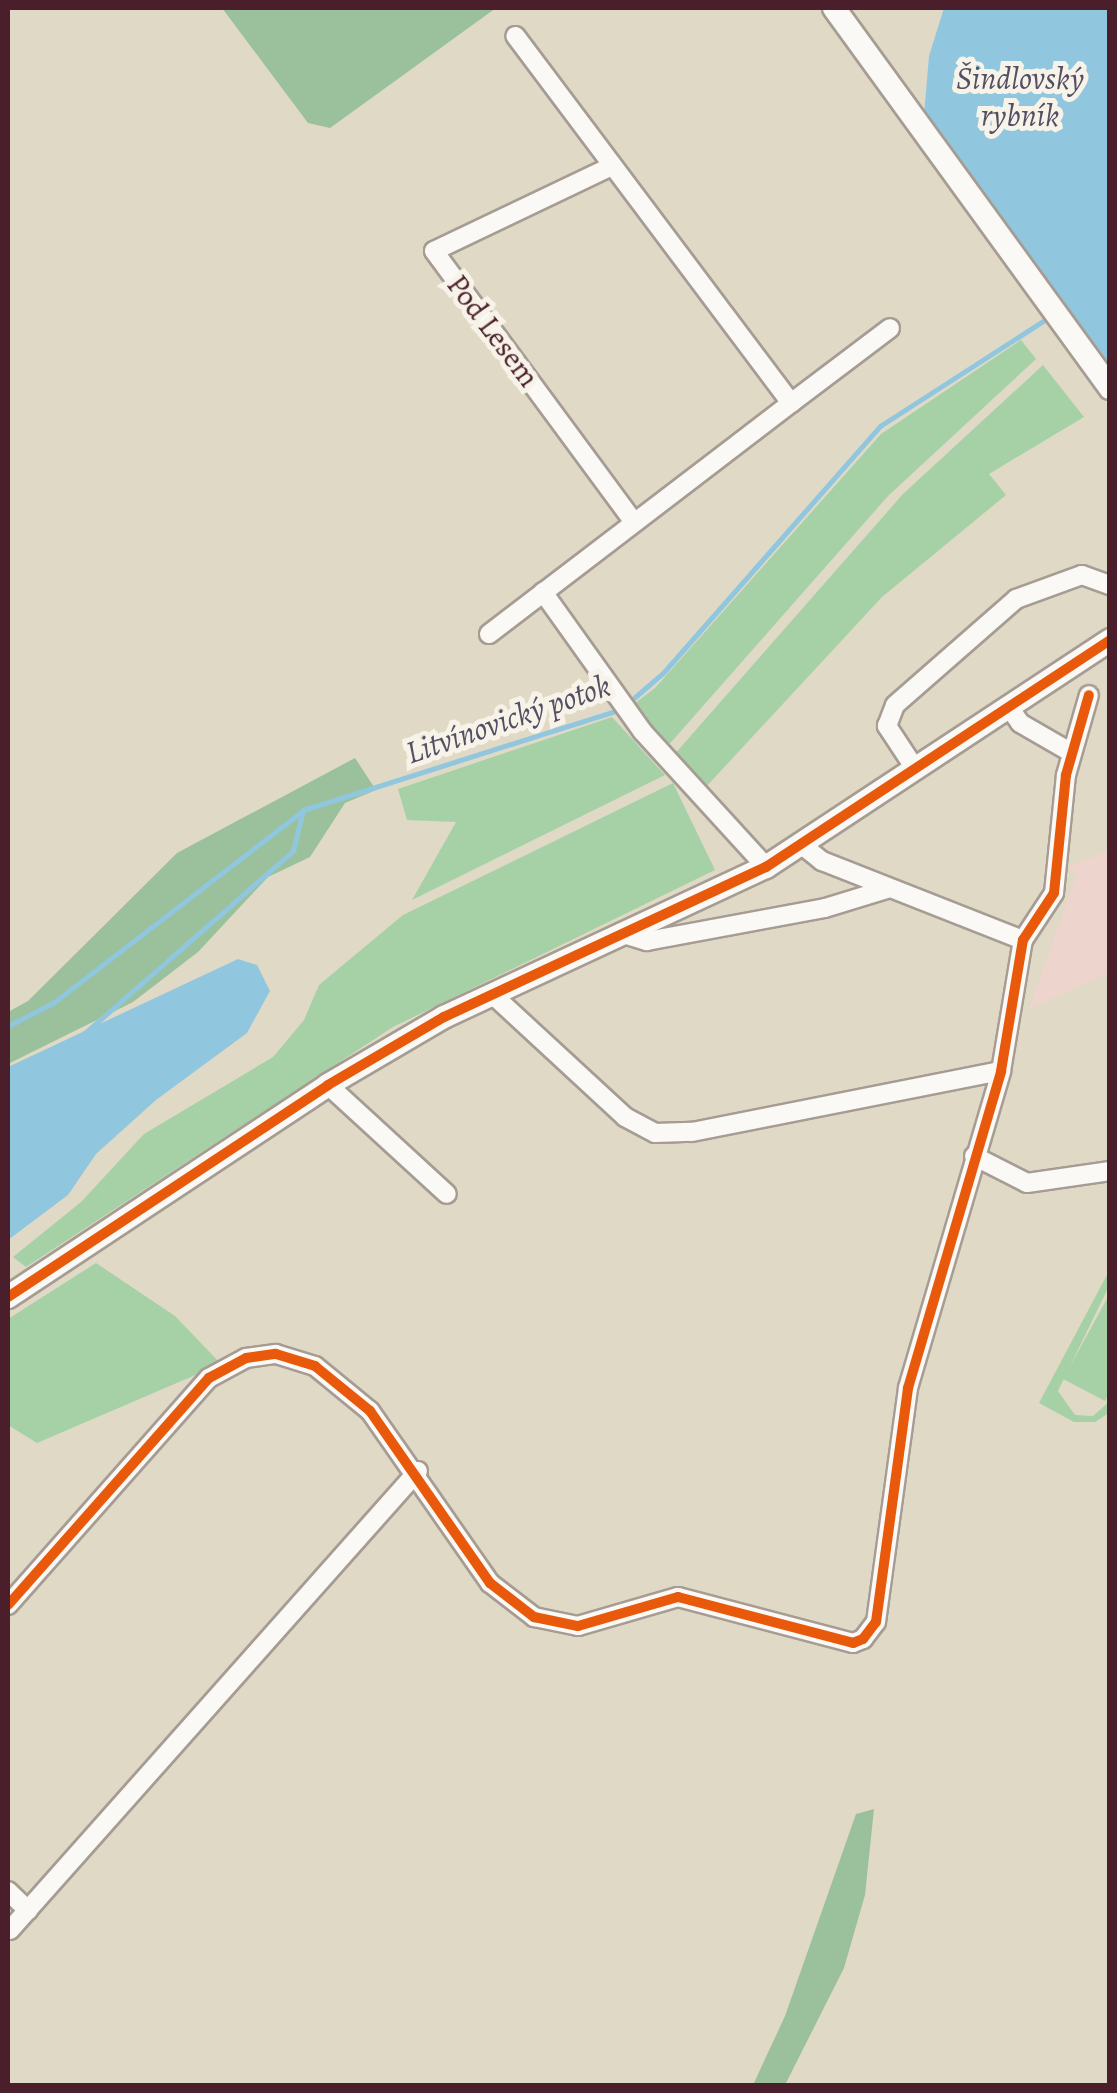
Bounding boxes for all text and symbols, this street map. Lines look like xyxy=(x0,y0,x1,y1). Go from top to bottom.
water label: Šindlovský rybník xyxy=(956,60,1084,135)
street label: Pod Lesem xyxy=(439,268,547,394)
water label: Litvínovický potok xyxy=(401,666,615,772)

